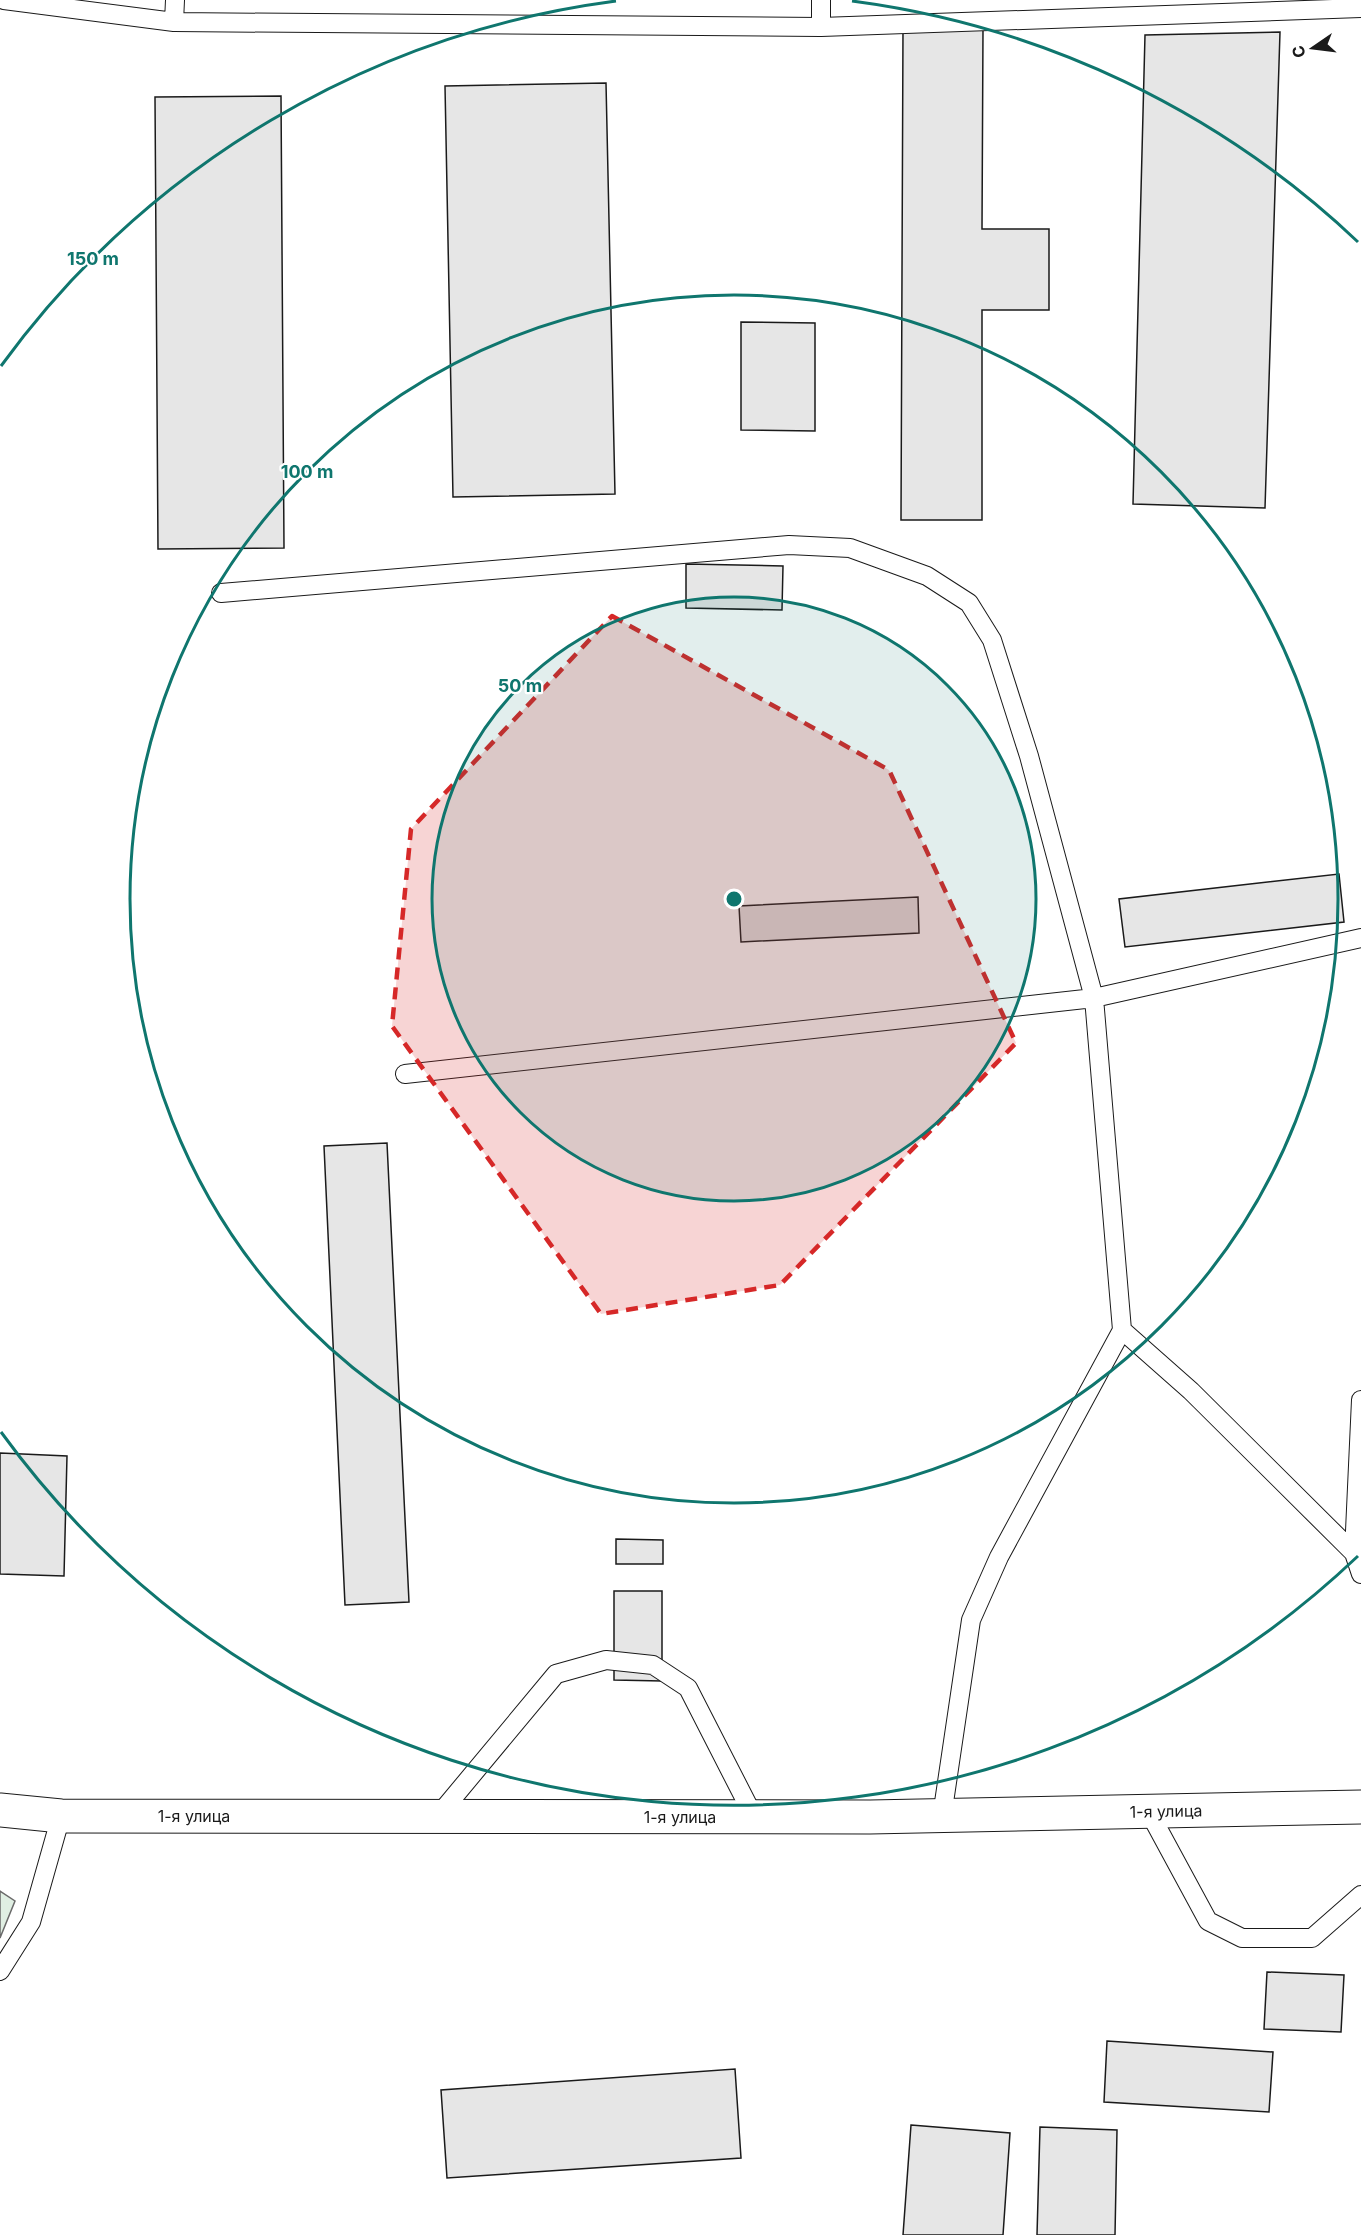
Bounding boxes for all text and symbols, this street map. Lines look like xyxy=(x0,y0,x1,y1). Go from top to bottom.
north arrow xyxy=(1283,18,1343,78)
text: С xyxy=(1287,43,1310,60)
text: 150 m xyxy=(67,248,119,269)
text: 100 m xyxy=(281,461,333,482)
text: 50 m xyxy=(498,675,542,696)
centre of rings xyxy=(724,889,744,909)
street label: 1-я улица xyxy=(1129,1800,1203,1822)
street label: 1-я улица xyxy=(158,1806,230,1826)
street label: 1-я улица xyxy=(644,1807,716,1827)

